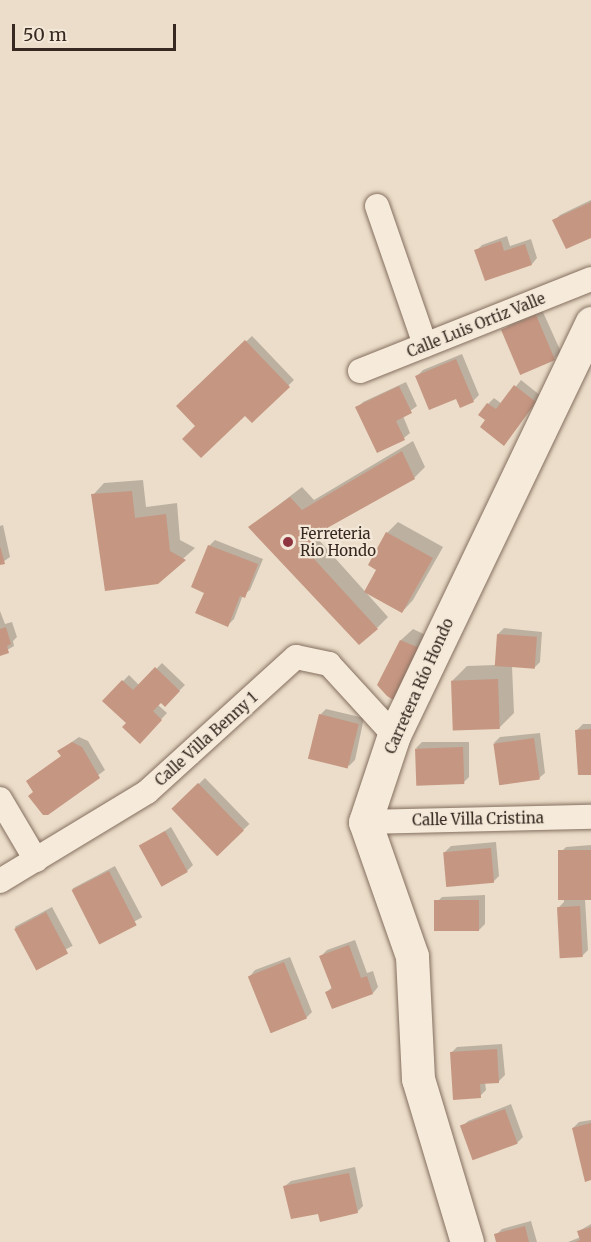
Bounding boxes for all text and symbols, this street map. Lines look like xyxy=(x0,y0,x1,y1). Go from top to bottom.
scale bar xyxy=(15,12,178,50)
text: 50 m xyxy=(23,23,67,46)
street label: Calle Luis Ortiz Valle xyxy=(404,289,548,361)
place label: Ferreteria Rio Hondo xyxy=(300,524,376,559)
marker: Ferreteria Rio Hondo xyxy=(281,535,295,549)
street label: Carretera Río Hondo xyxy=(381,615,457,757)
street label: Calle Villa Benny 1 xyxy=(151,688,261,790)
street label: Calle Villa Cristina xyxy=(412,809,544,829)

